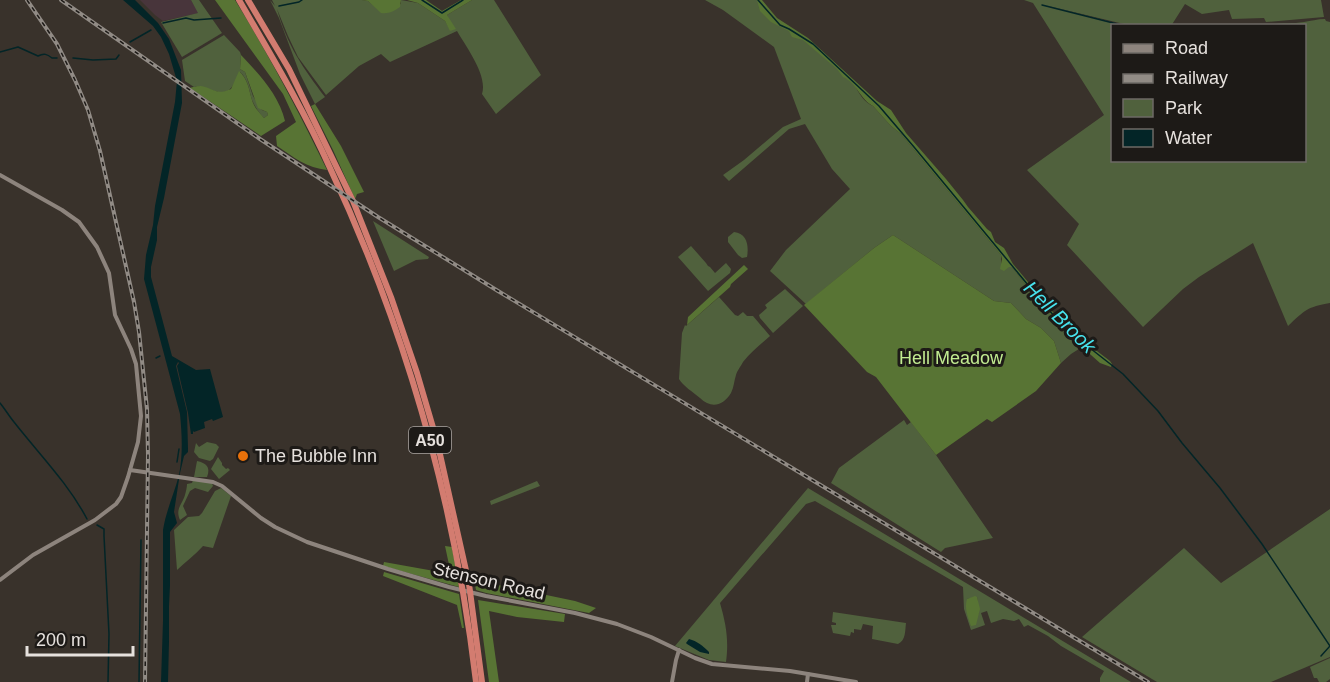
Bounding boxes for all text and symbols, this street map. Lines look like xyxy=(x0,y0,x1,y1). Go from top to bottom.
legend xyxy=(1111,24,1306,162)
text: Road xyxy=(1165,38,1208,58)
text: Railway xyxy=(1165,68,1228,88)
text: Park xyxy=(1165,98,1203,118)
text: Water xyxy=(1165,128,1212,148)
water label: Hell Brook xyxy=(1020,277,1101,358)
park label: Hell Meadow xyxy=(899,348,1004,368)
road number: A50 xyxy=(409,427,451,453)
place label: The Bubble Inn xyxy=(255,446,377,466)
marker: The Bubble Inn xyxy=(236,449,250,463)
street label: Stenson Road xyxy=(431,558,547,604)
scale bar xyxy=(27,619,134,657)
text: 200 m xyxy=(36,630,86,650)

